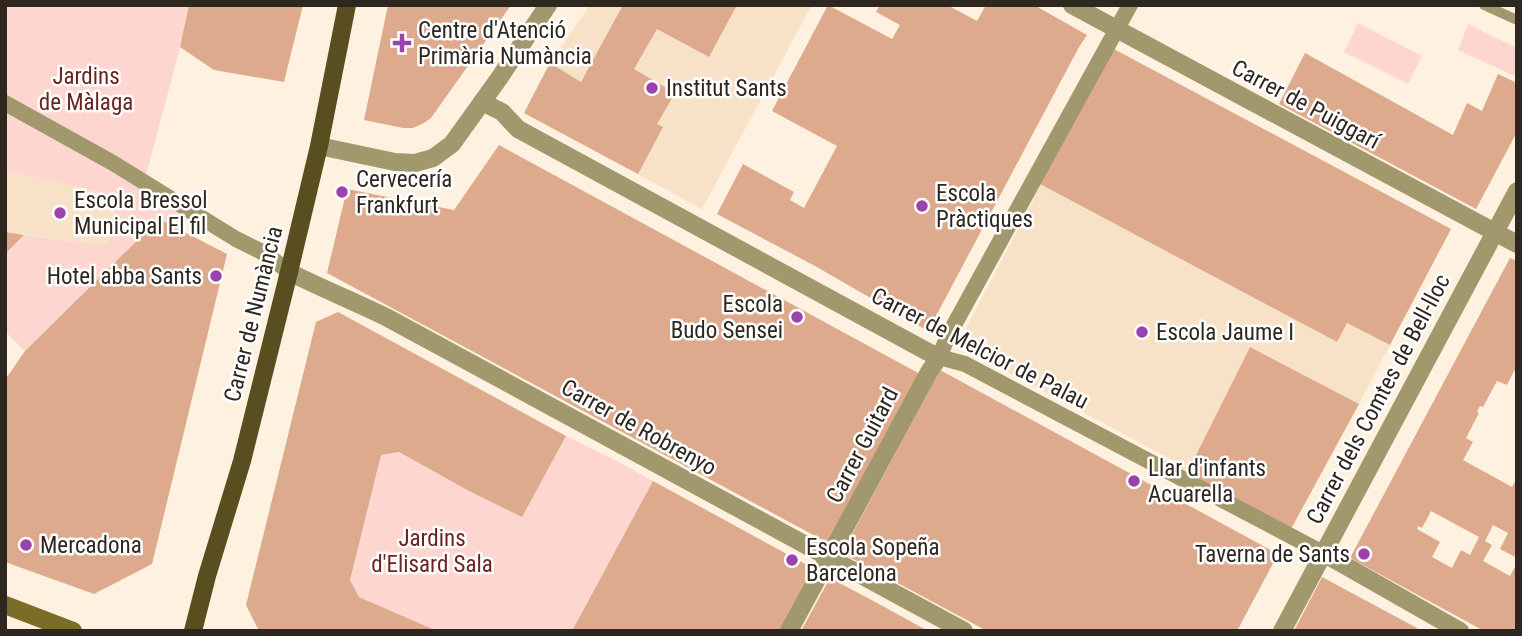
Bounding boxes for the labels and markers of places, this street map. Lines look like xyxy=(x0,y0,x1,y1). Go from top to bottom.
place label: Centre d'Atenció Primària Numància xyxy=(418,17,592,70)
marker: Centre d'Atenció Primària Numància xyxy=(392,33,412,53)
place label: Institut Sants xyxy=(666,75,787,102)
marker: Institut Sants xyxy=(644,80,660,96)
place label: Cervecería Frankfurt xyxy=(356,166,452,219)
place label: Escola Pràctiques xyxy=(936,180,1033,233)
marker: Cervecería Frankfurt xyxy=(334,184,350,200)
place label: Escola Bressol Municipal El fil xyxy=(74,187,208,240)
marker: Escola Pràctiques xyxy=(914,198,930,214)
marker: Escola Bressol Municipal El fil xyxy=(52,205,68,221)
place label: Hotel abba Sants xyxy=(47,263,202,290)
marker: Hotel abba Sants xyxy=(208,268,224,284)
place label: Escola Budo Sensei xyxy=(671,291,783,344)
marker: Escola Budo Sensei xyxy=(789,309,805,325)
place label: Escola Jaume I xyxy=(1156,319,1294,346)
marker: Escola Jaume I xyxy=(1134,324,1150,340)
place label: Llar d'infants Acuarella xyxy=(1148,455,1266,508)
marker: Llar d'infants Acuarella xyxy=(1126,473,1142,489)
place label: Mercadona xyxy=(40,532,142,559)
place label: Escola Sopeña Barcelona xyxy=(806,534,939,587)
marker: Mercadona xyxy=(18,537,34,553)
place label: Taverna de Sants xyxy=(1195,541,1350,568)
marker: Taverna de Sants xyxy=(1356,546,1372,562)
marker: Escola Sopeña Barcelona xyxy=(784,552,800,568)

